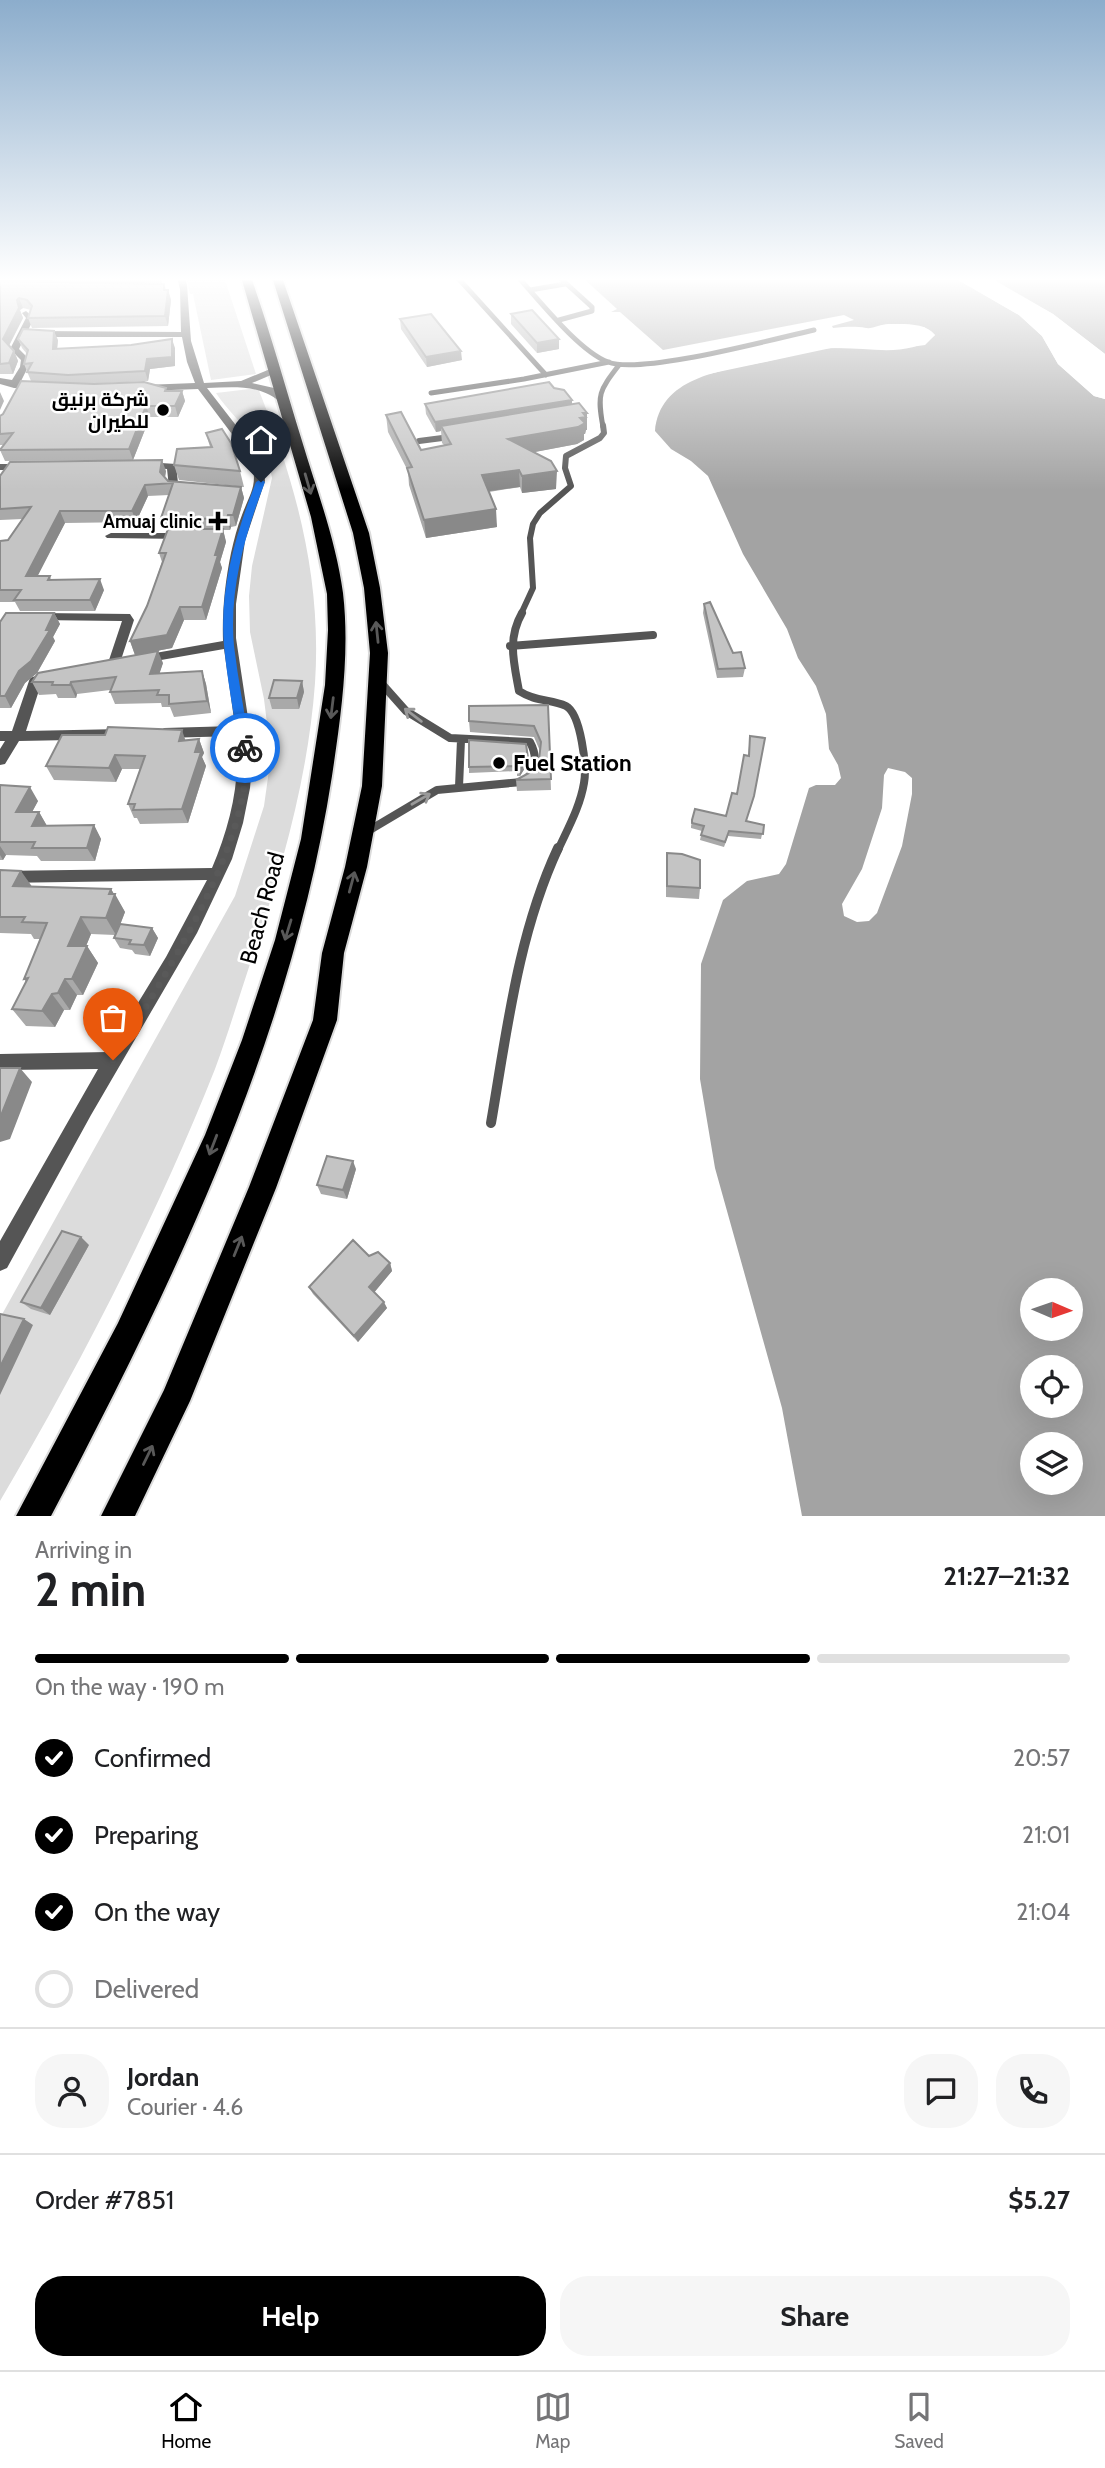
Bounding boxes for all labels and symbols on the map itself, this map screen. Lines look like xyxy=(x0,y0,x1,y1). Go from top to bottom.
place label: شركة برنيق للطيران xyxy=(52,388,149,433)
marker: شركة برنيق للطيران xyxy=(155,402,171,418)
pin xyxy=(231,410,291,482)
one-way arrow xyxy=(302,472,315,494)
place label: Amuaj clinic xyxy=(103,510,202,533)
marker: Amuaj clinic xyxy=(208,511,228,531)
one-way arrow xyxy=(370,621,383,644)
one-way arrow xyxy=(325,696,338,718)
one-way arrow xyxy=(404,708,423,723)
courier xyxy=(210,713,280,783)
place label: Fuel Station xyxy=(513,749,632,777)
marker: Fuel Station xyxy=(491,755,507,771)
one-way arrow xyxy=(410,792,430,806)
street label: Beach Road xyxy=(234,849,290,967)
one-way arrow xyxy=(346,871,359,893)
one-way arrow xyxy=(281,919,293,941)
pin xyxy=(83,988,143,1060)
one-way arrow xyxy=(205,1134,218,1155)
one-way arrow xyxy=(233,1236,246,1257)
north arrow xyxy=(1020,1278,1083,1340)
one-way arrow xyxy=(142,1445,156,1466)

